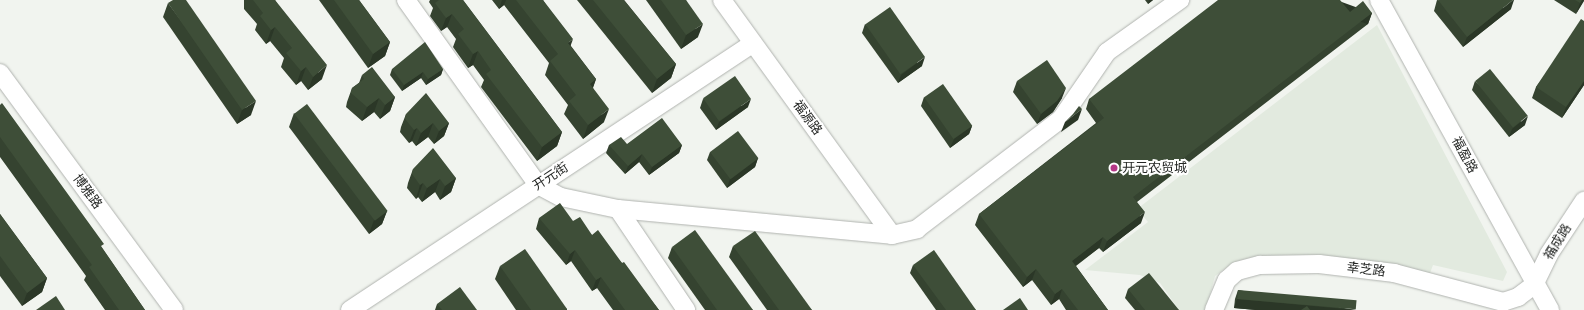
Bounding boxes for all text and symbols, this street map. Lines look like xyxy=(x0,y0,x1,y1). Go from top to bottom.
street label: 福源路 xyxy=(789,98,825,138)
street label: 福盈路 xyxy=(1448,134,1480,176)
street label: 开元街 xyxy=(530,160,572,194)
place label: 开元农贸城 xyxy=(1122,160,1187,176)
marker: 开元农贸城 xyxy=(1109,163,1119,173)
street label: 博雅路 xyxy=(69,172,105,212)
street label: 福成路 xyxy=(1541,221,1575,263)
street label: 幸芝路 xyxy=(1346,260,1386,280)

